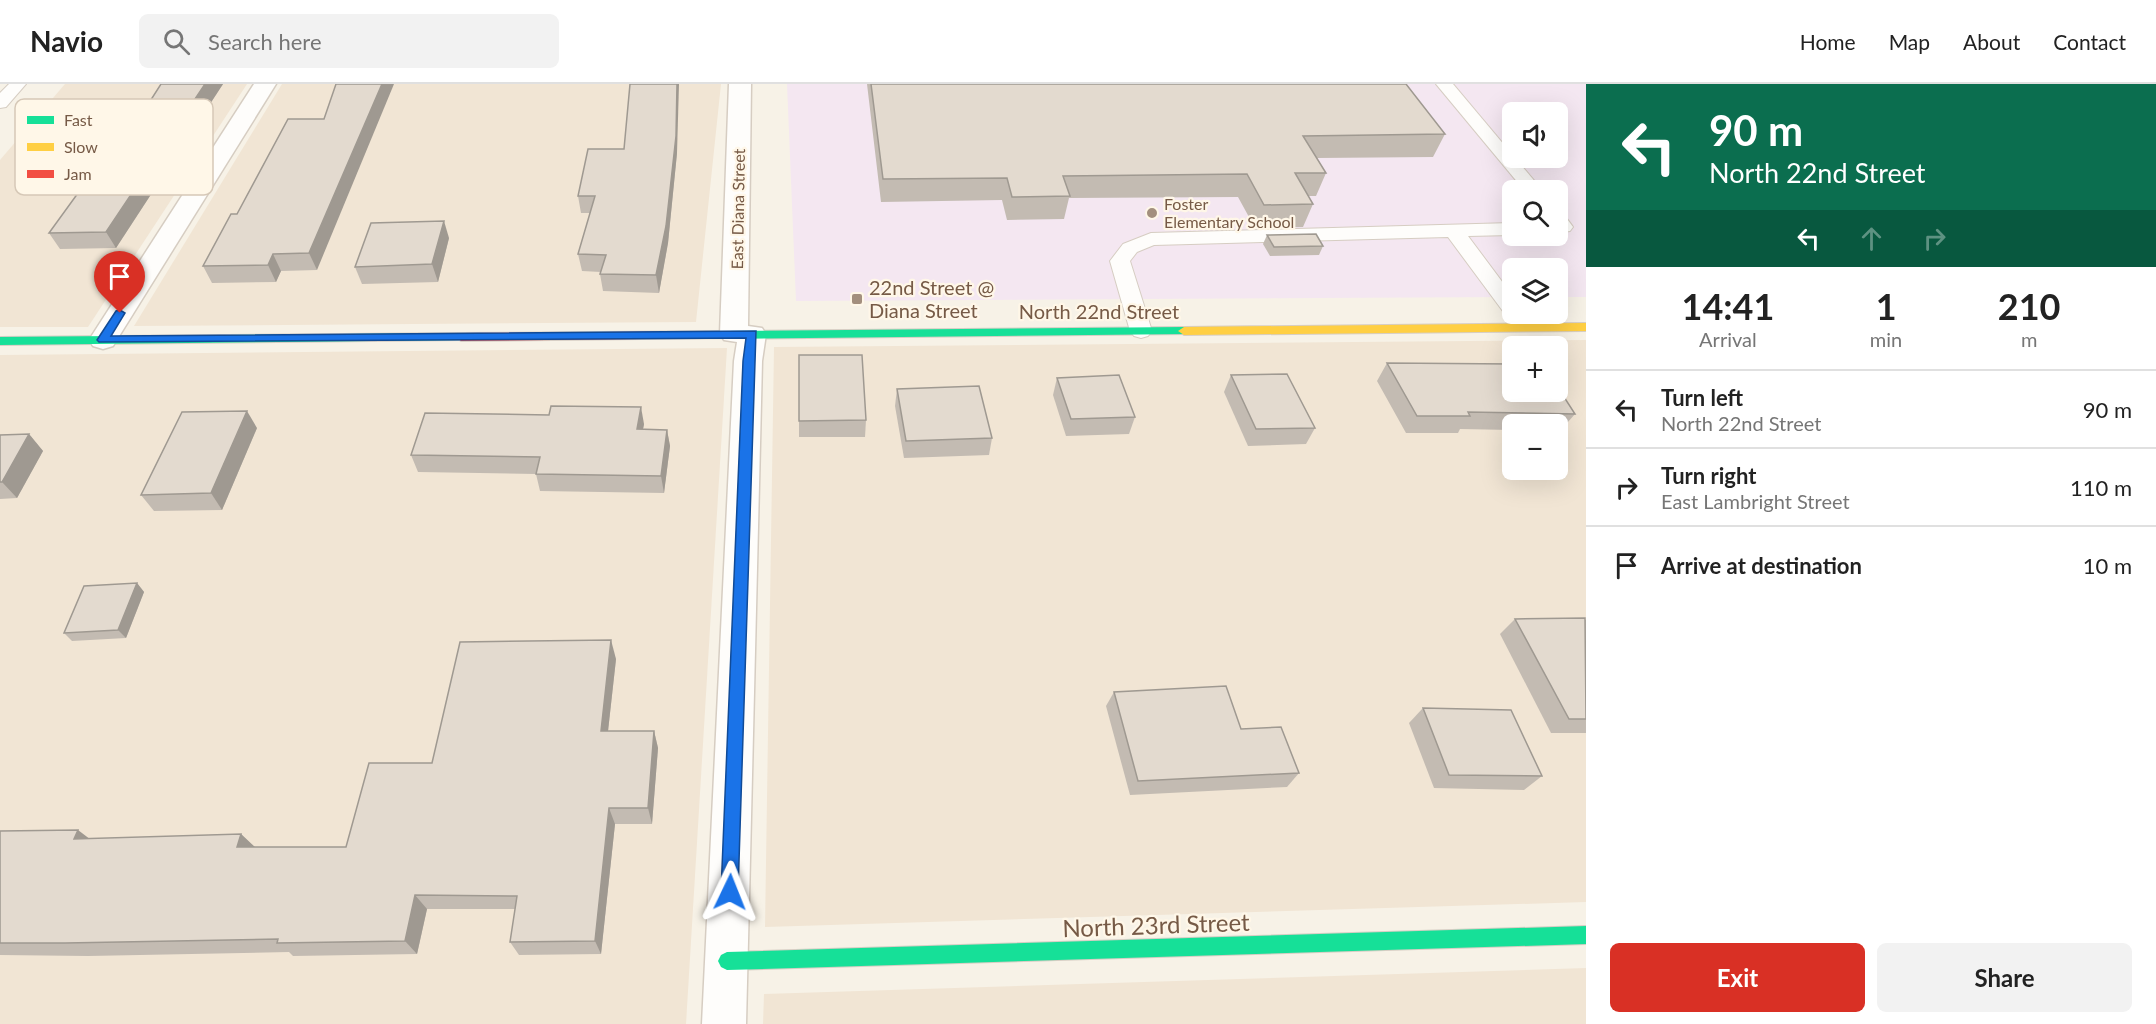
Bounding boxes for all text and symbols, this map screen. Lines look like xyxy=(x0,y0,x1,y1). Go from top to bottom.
search box xyxy=(139,14,559,68)
text: Navio xyxy=(30,24,103,58)
icon: search xyxy=(160,25,193,58)
text: Search here xyxy=(208,28,322,55)
text: Home xyxy=(1800,29,1856,54)
text: Map xyxy=(1889,29,1930,54)
text: About xyxy=(1963,29,2020,54)
text: Contact xyxy=(2053,29,2126,54)
legend xyxy=(15,99,213,195)
map controls xyxy=(1502,102,1568,480)
button: sound xyxy=(1502,102,1568,168)
text: 90 m xyxy=(1709,105,1803,155)
icon: left xyxy=(1610,108,1688,186)
text: Fast xyxy=(64,110,93,129)
text: Slow xyxy=(64,137,98,156)
street label: East Diana Street xyxy=(727,148,748,270)
text: North 22nd Street xyxy=(1709,156,1926,189)
text: Jam xyxy=(64,164,92,183)
button: search xyxy=(1502,180,1568,246)
place label: Foster Elementary School xyxy=(1164,194,1294,231)
marker: Foster Elementary School xyxy=(1145,206,1159,220)
icon: left xyxy=(1792,222,1825,255)
icon: ahead xyxy=(1855,222,1888,255)
icon: right xyxy=(1918,222,1951,255)
pin xyxy=(94,251,145,313)
button: layers xyxy=(1502,258,1568,324)
icon: arrive xyxy=(103,260,136,293)
place label: 22nd Street @ Diana Street xyxy=(869,275,994,322)
text: 14:41 xyxy=(1682,284,1774,328)
text: 1 xyxy=(1876,284,1897,328)
text: 210 xyxy=(1998,284,2060,328)
marker: 22nd Street @ Diana Street xyxy=(850,292,864,306)
street label: North 22nd Street xyxy=(1019,299,1179,323)
text: Arrival xyxy=(1699,327,1757,351)
text: min xyxy=(1870,327,1902,351)
text: m xyxy=(2021,327,2037,351)
button: + xyxy=(1502,336,1568,402)
text: Turn left xyxy=(1661,384,1743,411)
icon: left xyxy=(1610,393,1643,426)
text: 90 m xyxy=(2083,396,2132,423)
text: North 22nd Street xyxy=(1661,411,1821,435)
button: − xyxy=(1502,414,1568,480)
text: Turn right xyxy=(1661,462,1756,489)
icon: right xyxy=(1610,471,1643,504)
text: 110 m xyxy=(2070,474,2132,501)
text: East Lambright Street xyxy=(1661,489,1850,513)
icon: arrive xyxy=(1610,549,1643,582)
text: Arrive at destination xyxy=(1661,552,1862,579)
text: 10 m xyxy=(2083,552,2132,579)
position arrow xyxy=(698,860,762,924)
street label: North 23rd Street xyxy=(1062,907,1250,942)
button: Exit xyxy=(1610,943,1865,1012)
button: Share xyxy=(1877,943,2132,1012)

